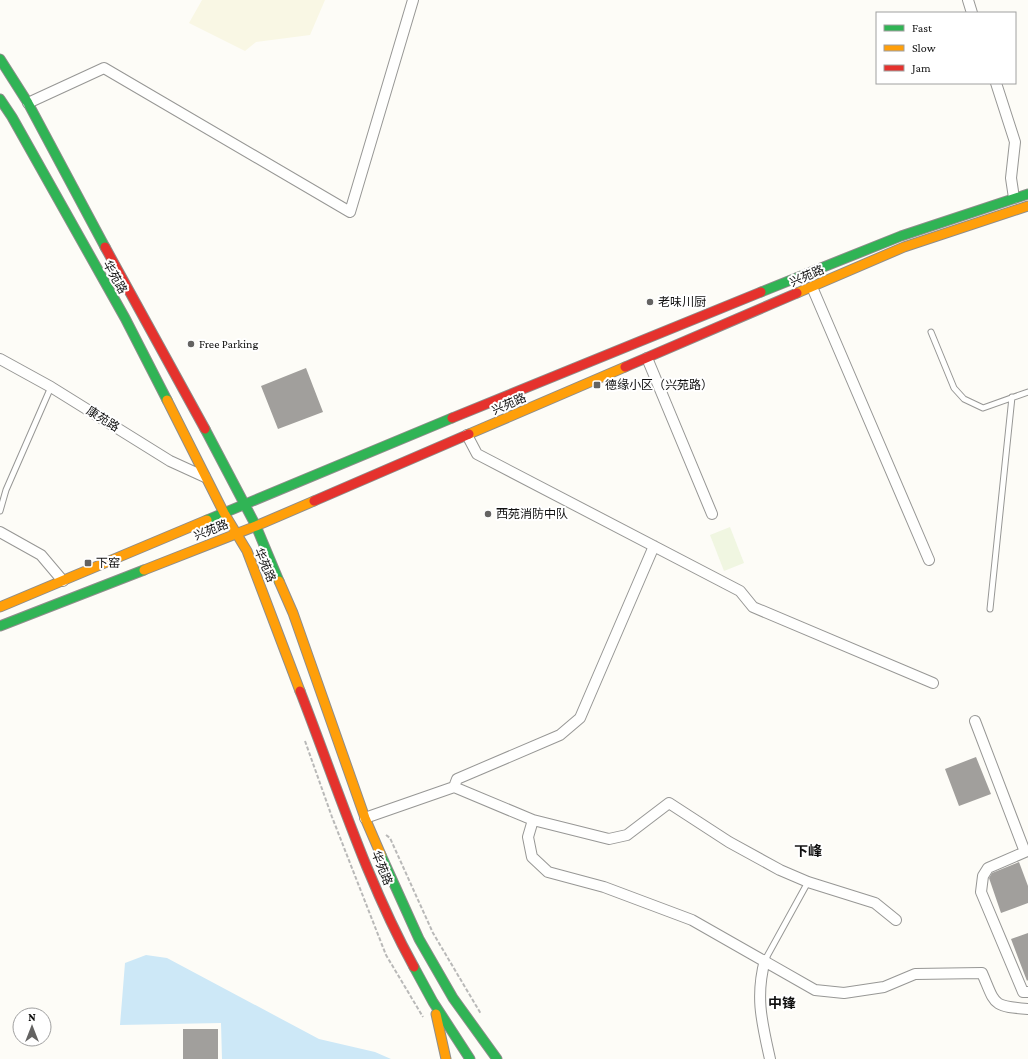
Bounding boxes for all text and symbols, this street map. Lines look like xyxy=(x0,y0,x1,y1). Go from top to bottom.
legend xyxy=(876,12,1016,84)
text: Fast xyxy=(912,21,933,35)
text: Slow xyxy=(912,41,936,55)
text: Jam xyxy=(911,61,931,75)
street label: 华苑路 xyxy=(100,258,130,296)
street label: 兴苑路 xyxy=(788,263,826,289)
place label: 老味川厨 xyxy=(658,295,706,309)
marker: 老味川厨 xyxy=(645,297,655,307)
place label: Free Parking xyxy=(199,337,259,351)
marker: Free Parking xyxy=(186,339,196,349)
place label: 德缘小区（兴苑路） xyxy=(605,378,713,392)
marker: 德缘小区（兴苑路） xyxy=(592,380,602,390)
street label: 兴苑路 xyxy=(490,391,528,417)
street label: 康苑路 xyxy=(84,404,122,434)
place label: 西苑消防中队 xyxy=(496,507,568,521)
marker: 西苑消防中队 xyxy=(483,509,493,519)
street label: 兴苑路 xyxy=(192,517,230,543)
street label: 华苑路 xyxy=(252,546,278,584)
place label: 下窑 xyxy=(96,556,120,570)
marker: 下窑 xyxy=(83,558,93,568)
district label: 下峰 xyxy=(794,843,822,859)
street label: 华苑路 xyxy=(369,849,395,887)
district label: 中锋 xyxy=(768,995,796,1011)
north arrow xyxy=(12,1007,52,1047)
text: N xyxy=(28,1011,36,1023)

